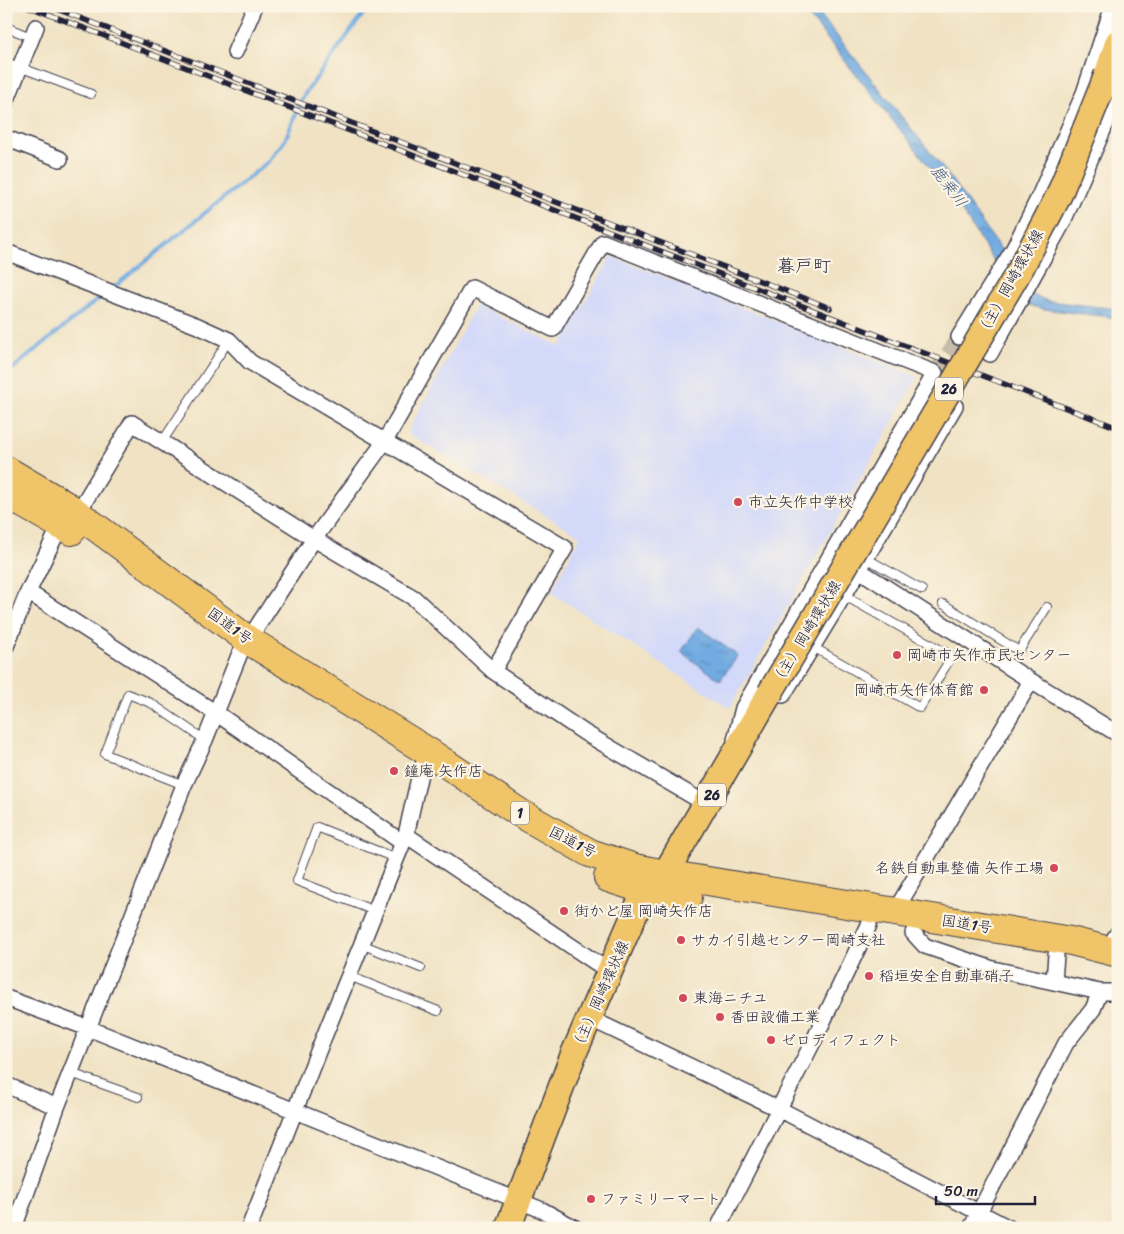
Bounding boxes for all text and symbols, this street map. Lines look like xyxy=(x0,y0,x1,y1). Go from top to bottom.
water label: 鹿乗川 xyxy=(923,158,975,214)
street label: （主）岡崎環状線 xyxy=(970,224,1050,342)
district label: 暮戸町 xyxy=(777,250,831,282)
road number: 26 xyxy=(935,378,963,400)
place label: 市立矢作中学校 xyxy=(748,489,853,515)
marker: 市立矢作中学校 xyxy=(732,496,744,508)
street label: （主）岡崎環状線 xyxy=(764,575,848,691)
street label: 国道1号 xyxy=(202,600,258,652)
place label: 岡崎市矢作市民センター xyxy=(907,642,1071,668)
marker: 岡崎市矢作市民センター xyxy=(891,649,903,661)
place label: 岡崎市矢作体育館 xyxy=(854,677,974,703)
marker: 岡崎市矢作体育館 xyxy=(978,684,990,696)
place label: 鐘庵 矢作店 xyxy=(404,758,483,784)
marker: 鐘庵 矢作店 xyxy=(388,765,400,777)
road number: 26 xyxy=(698,784,726,806)
road number: 1 xyxy=(511,801,529,824)
street label: 国道1号 xyxy=(544,819,602,865)
place label: 名鉄自動車整備 矢作工場 xyxy=(875,855,1044,881)
marker: 名鉄自動車整備 矢作工場 xyxy=(1048,862,1060,874)
place label: 街かど屋 岡崎矢作店 xyxy=(574,898,713,924)
marker: 街かど屋 岡崎矢作店 xyxy=(558,905,570,917)
street label: 国道1号 xyxy=(940,907,994,941)
place label: サカイ引越センター岡崎支社 xyxy=(691,927,885,953)
marker: サカイ引越センター岡崎支社 xyxy=(675,934,687,946)
street label: （主）岡崎環状線 xyxy=(564,936,636,1056)
place label: 稻垣安全自動車硝子 xyxy=(879,963,1014,989)
marker: 稻垣安全自動車硝子 xyxy=(863,970,875,982)
place label: 東海ニチユ xyxy=(693,985,767,1011)
marker: 東海ニチユ xyxy=(677,992,689,1004)
place label: 香田設備工業 xyxy=(730,1004,820,1030)
marker: 香田設備工業 xyxy=(714,1011,726,1023)
place label: ゼロディフェクト xyxy=(781,1027,901,1053)
marker: ゼロディフェクト xyxy=(765,1034,777,1046)
scale bar xyxy=(936,1174,1035,1206)
text: 50 m xyxy=(944,1178,979,1204)
place label: ファミリーマート xyxy=(601,1186,721,1212)
marker: ファミリーマート xyxy=(585,1193,597,1205)

